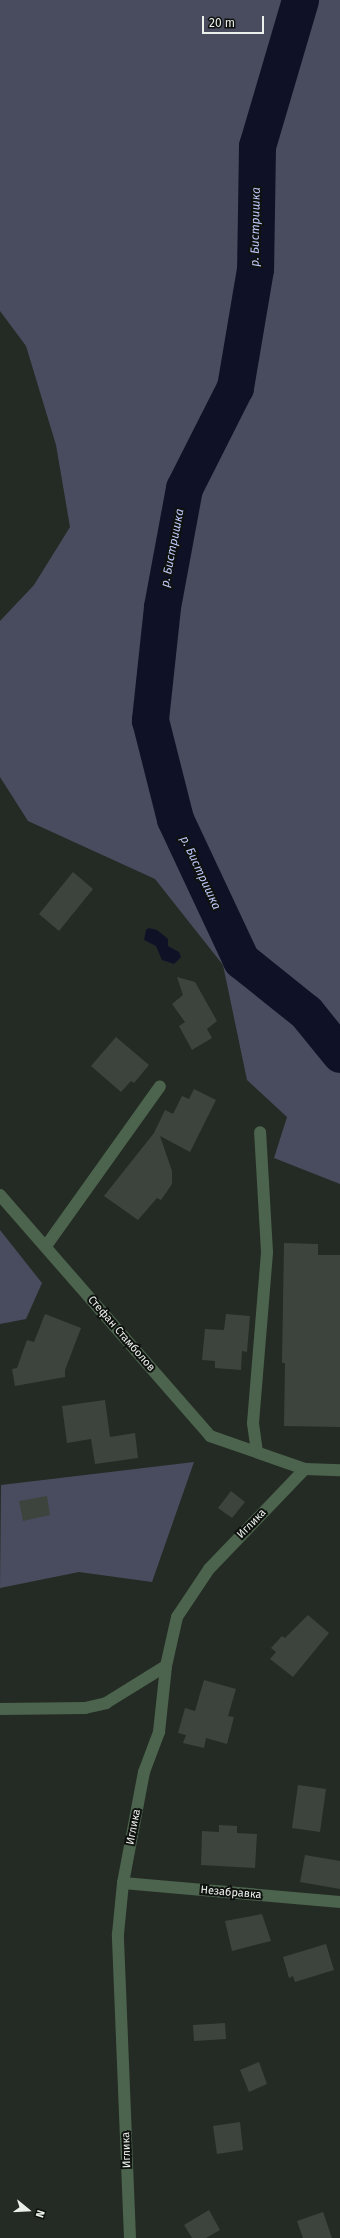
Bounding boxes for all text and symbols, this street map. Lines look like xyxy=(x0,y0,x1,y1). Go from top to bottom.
scale bar xyxy=(204,8,266,34)
text: 20 m xyxy=(209,16,235,30)
water label: р. Бистришка xyxy=(248,187,264,267)
water label: р. Бистришка xyxy=(158,508,188,588)
water label: р. Бистришка xyxy=(177,834,223,912)
street label: Стефан Стамболов xyxy=(85,1294,157,1374)
street label: Иглика xyxy=(235,1506,269,1542)
street label: Иглика xyxy=(124,1808,144,1846)
street label: Незабравка xyxy=(200,1884,262,1902)
street label: Иглика xyxy=(120,2132,134,2168)
north arrow xyxy=(8,2190,48,2230)
text: N xyxy=(33,2208,47,2219)

